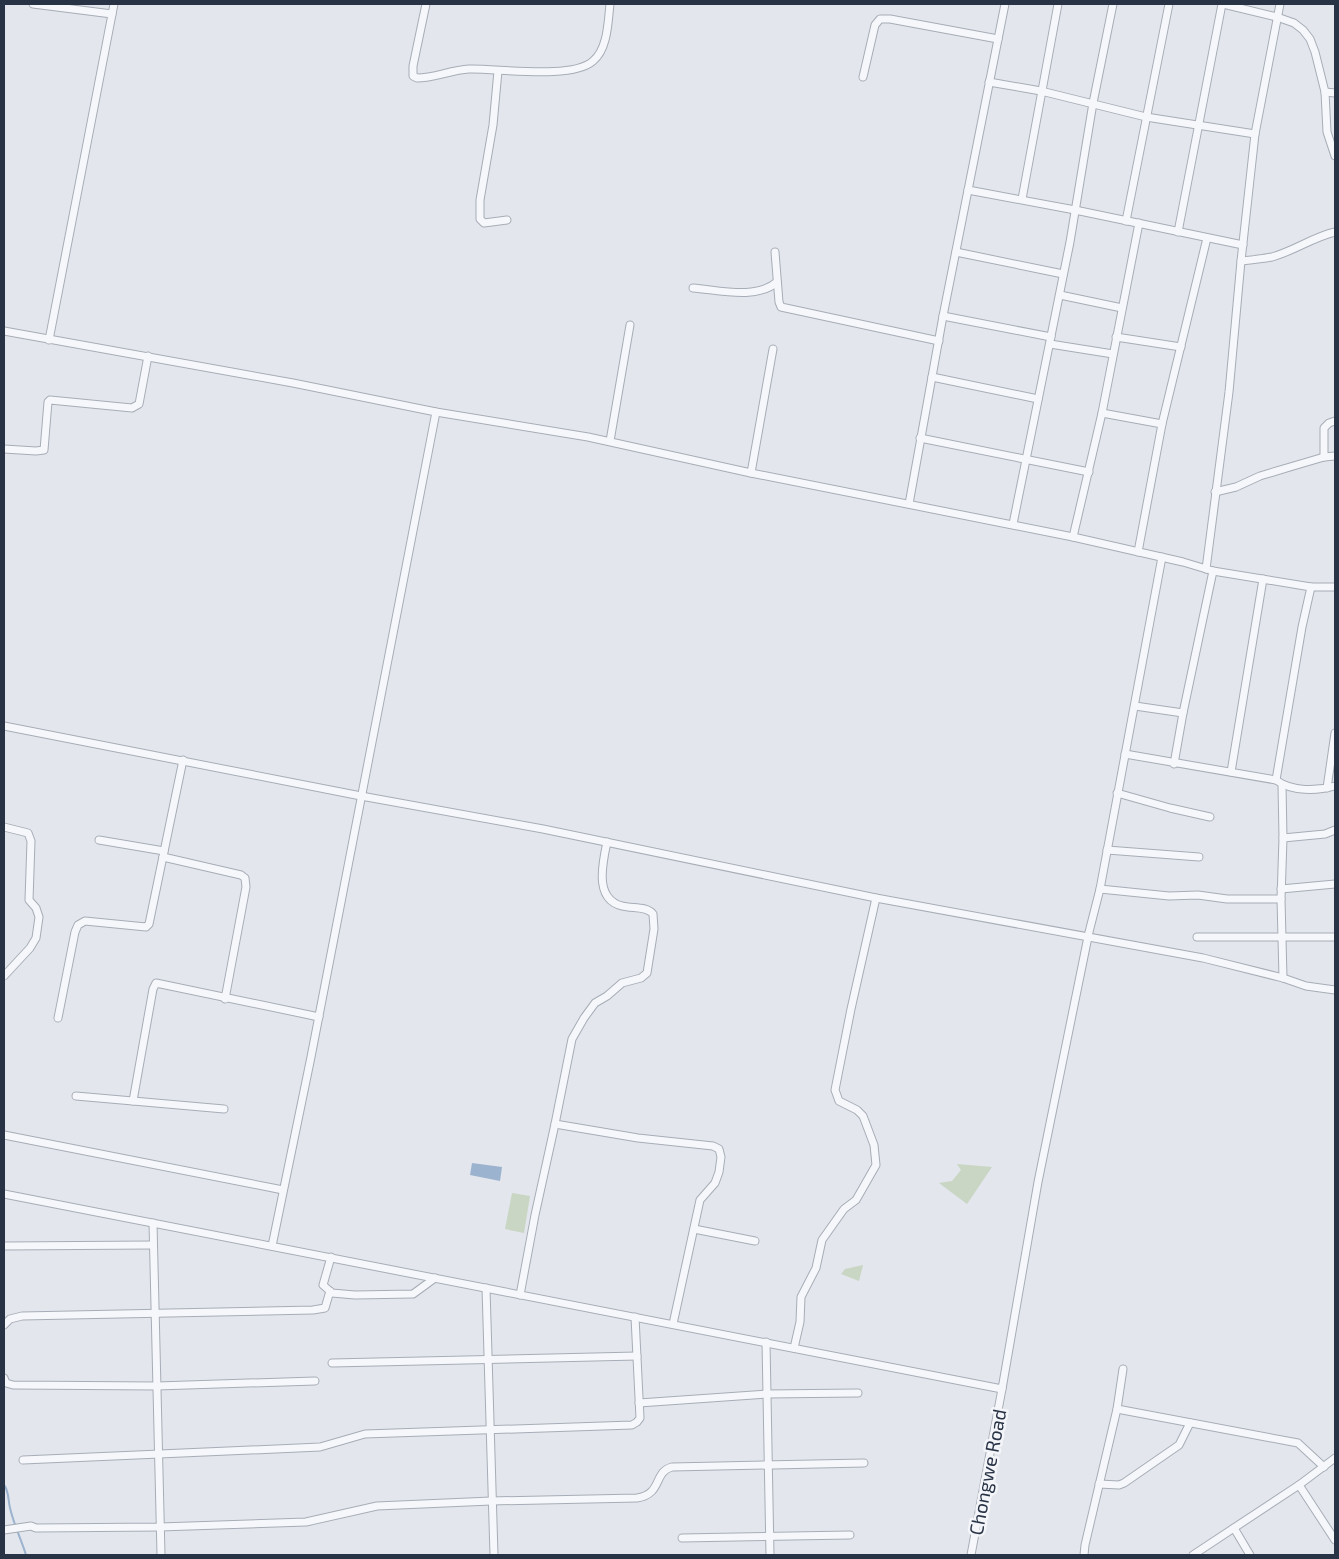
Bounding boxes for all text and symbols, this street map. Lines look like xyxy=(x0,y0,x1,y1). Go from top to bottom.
street label: Chongwe Road xyxy=(963,1407,1011,1537)

